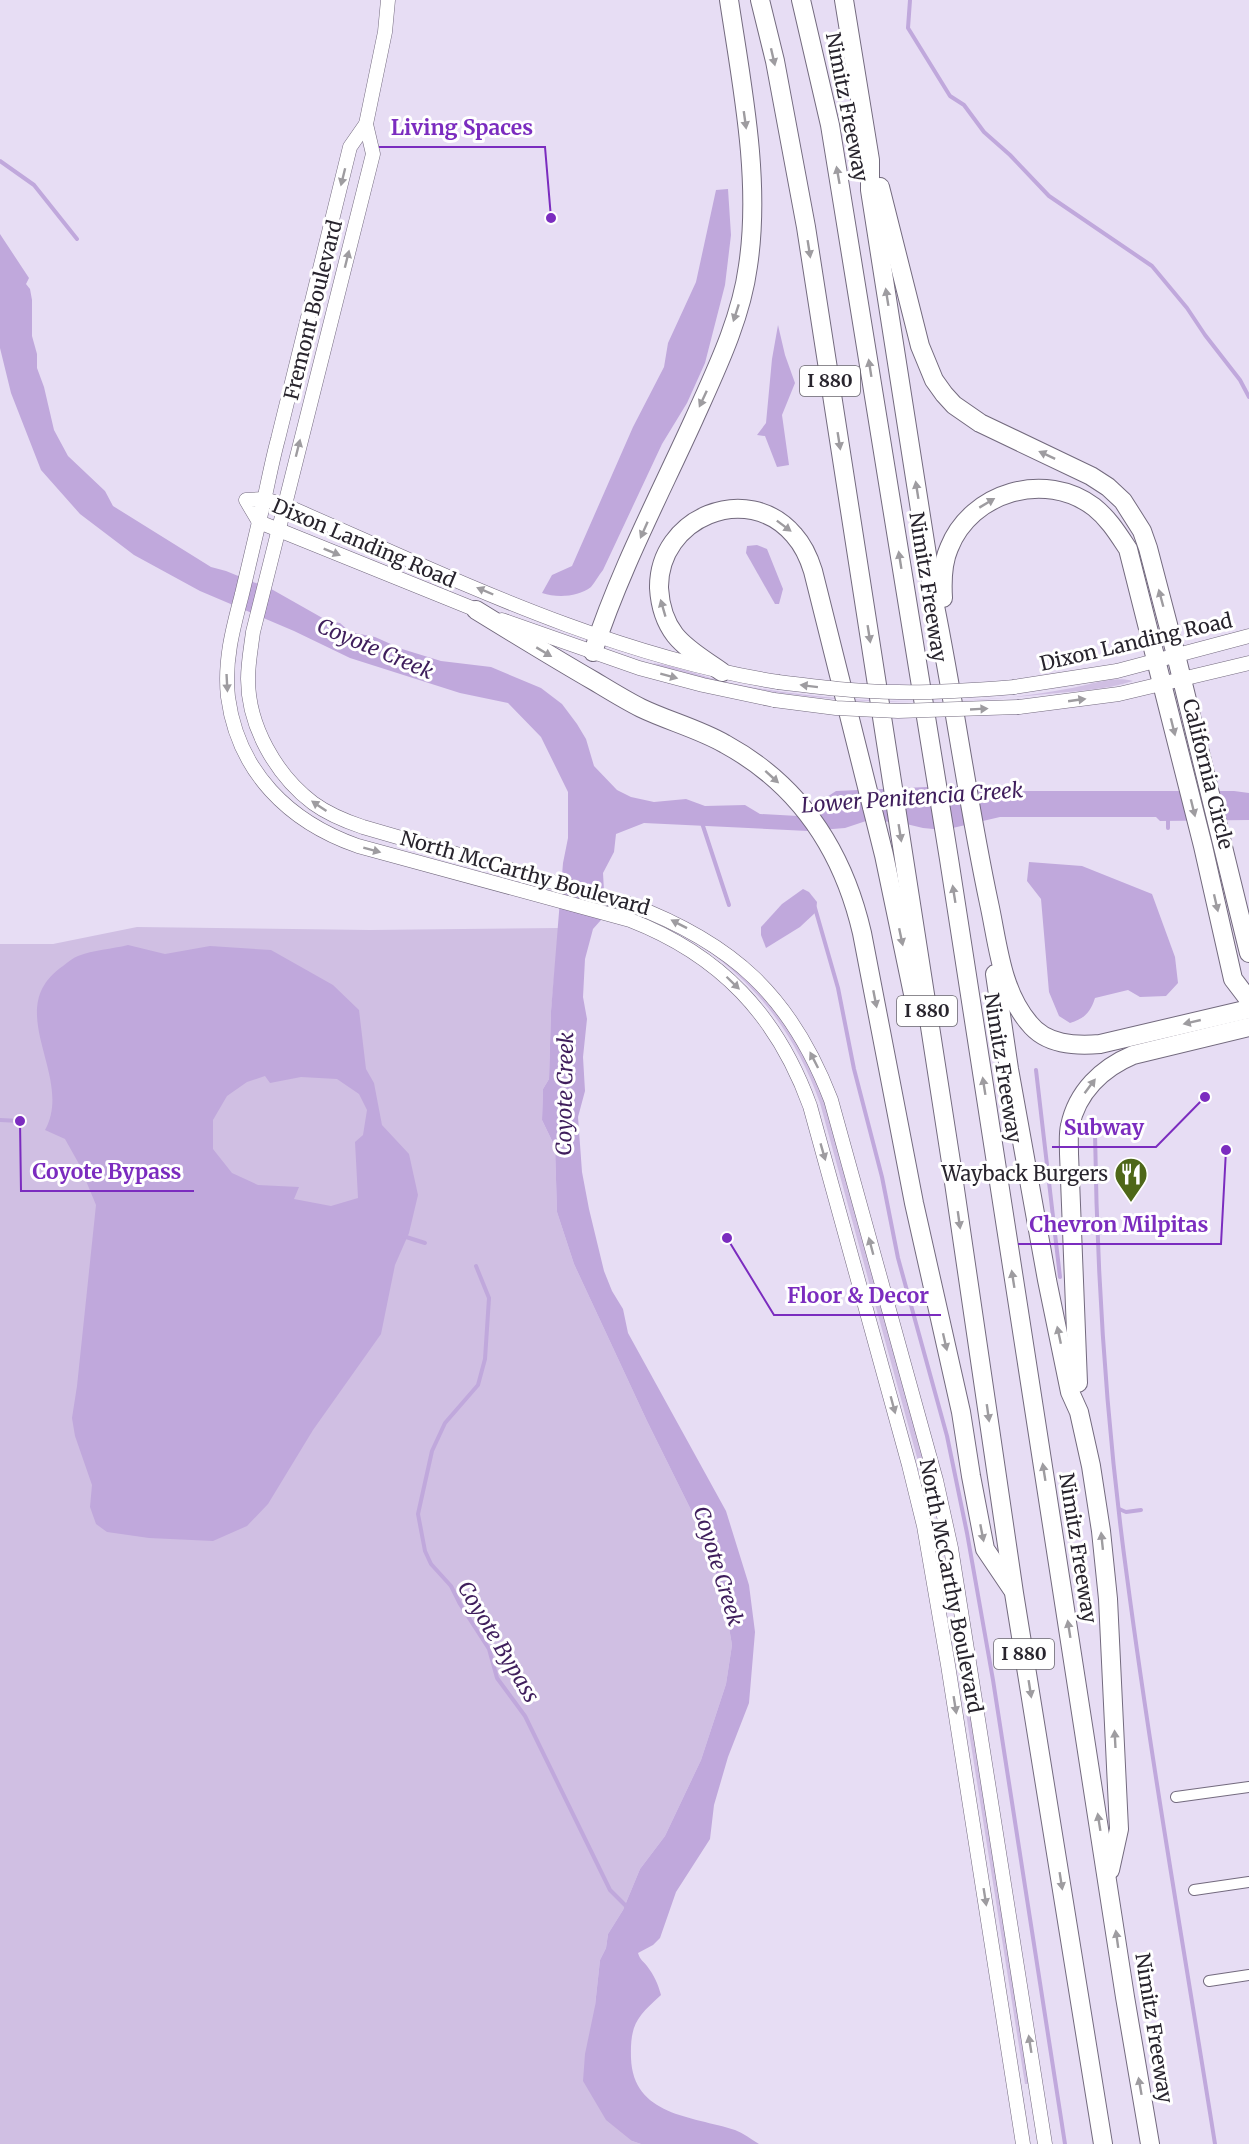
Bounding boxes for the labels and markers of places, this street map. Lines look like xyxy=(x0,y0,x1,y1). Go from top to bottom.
callout: Living Spaces xyxy=(379,108,545,147)
callout: Subway xyxy=(1052,1108,1156,1147)
callout: Coyote Bypass xyxy=(21,1152,194,1191)
restaurant icon: Wayback Burgers xyxy=(1113,1156,1149,1203)
place label: Wayback Burgers xyxy=(940,1161,1108,1186)
callout: Chevron Milpitas xyxy=(1018,1205,1221,1244)
callout: Floor & Decor xyxy=(774,1276,941,1315)

